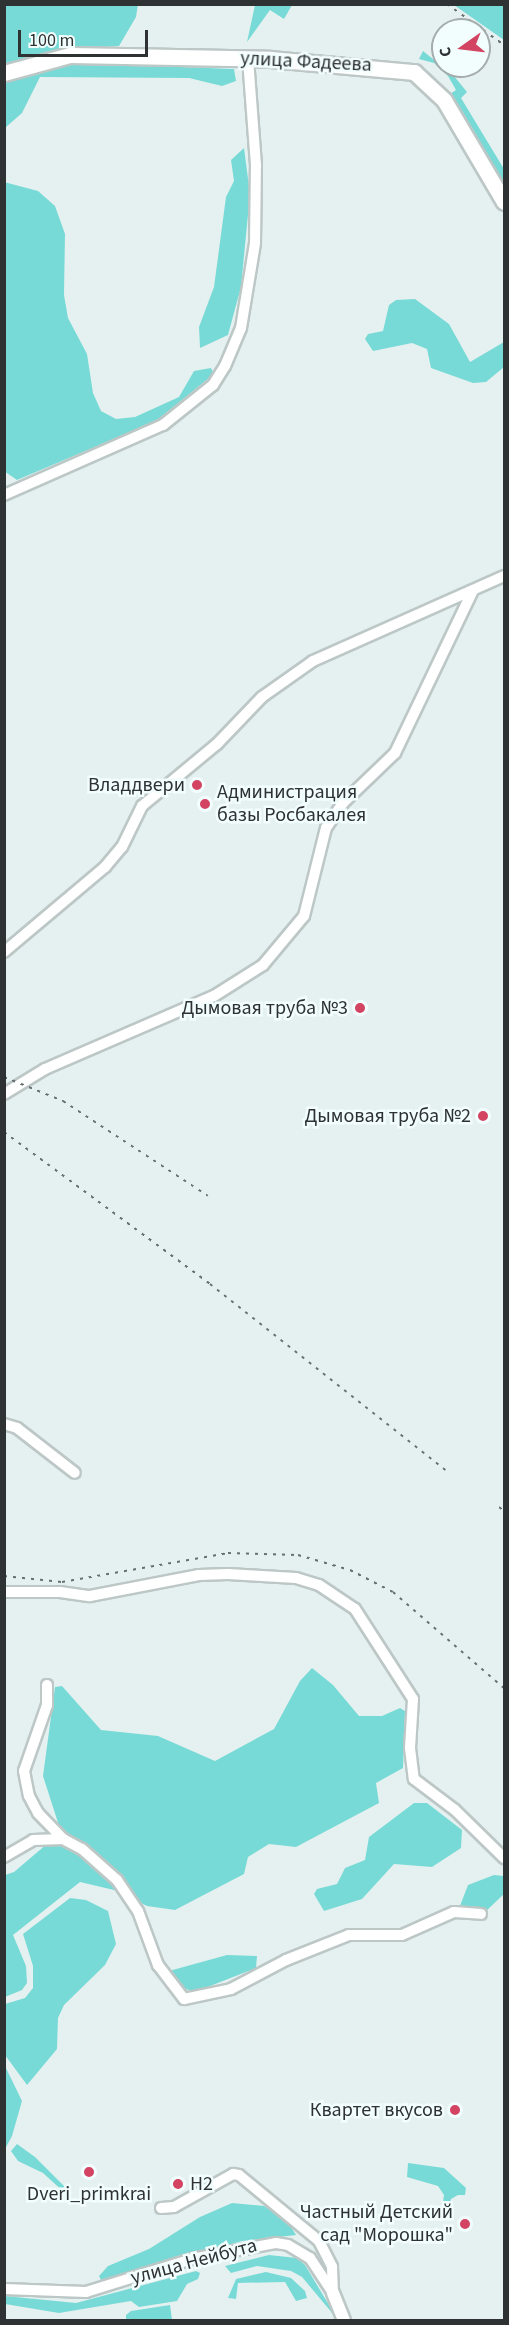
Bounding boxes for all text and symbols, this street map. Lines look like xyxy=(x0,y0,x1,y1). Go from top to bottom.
scale bar xyxy=(21,18,152,56)
north arrow xyxy=(431,18,491,78)
text: 100 m xyxy=(29,28,74,53)
text: С xyxy=(434,45,457,59)
street label: улица Фадеева xyxy=(240,47,372,77)
place label: Владдвери xyxy=(88,773,185,797)
marker: Владдвери xyxy=(190,778,204,792)
place label: Администрация базы Росбакалея xyxy=(217,780,366,827)
marker: Администрация базы Росбакалея xyxy=(198,797,212,811)
place label: Дымовая труба №3 xyxy=(181,996,348,1020)
marker: Дымовая труба №3 xyxy=(353,1001,367,1015)
place label: Дымовая труба №2 xyxy=(304,1104,471,1128)
marker: Дымовая труба №2 xyxy=(476,1109,490,1123)
place label: Квартет вкусов xyxy=(310,2098,443,2122)
marker: Квартет вкусов xyxy=(448,2103,462,2117)
marker: Dveri_primkrai xyxy=(82,2165,96,2179)
place label: H2 xyxy=(190,2172,213,2196)
marker: H2 xyxy=(171,2177,185,2191)
place label: Dveri_primkrai xyxy=(27,2182,151,2206)
place label: Частный Детский сад "Морошка" xyxy=(300,2200,453,2247)
marker: Частный Детский сад "Морошка" xyxy=(458,2217,472,2231)
street label: улица Нейбута xyxy=(128,2234,260,2290)

